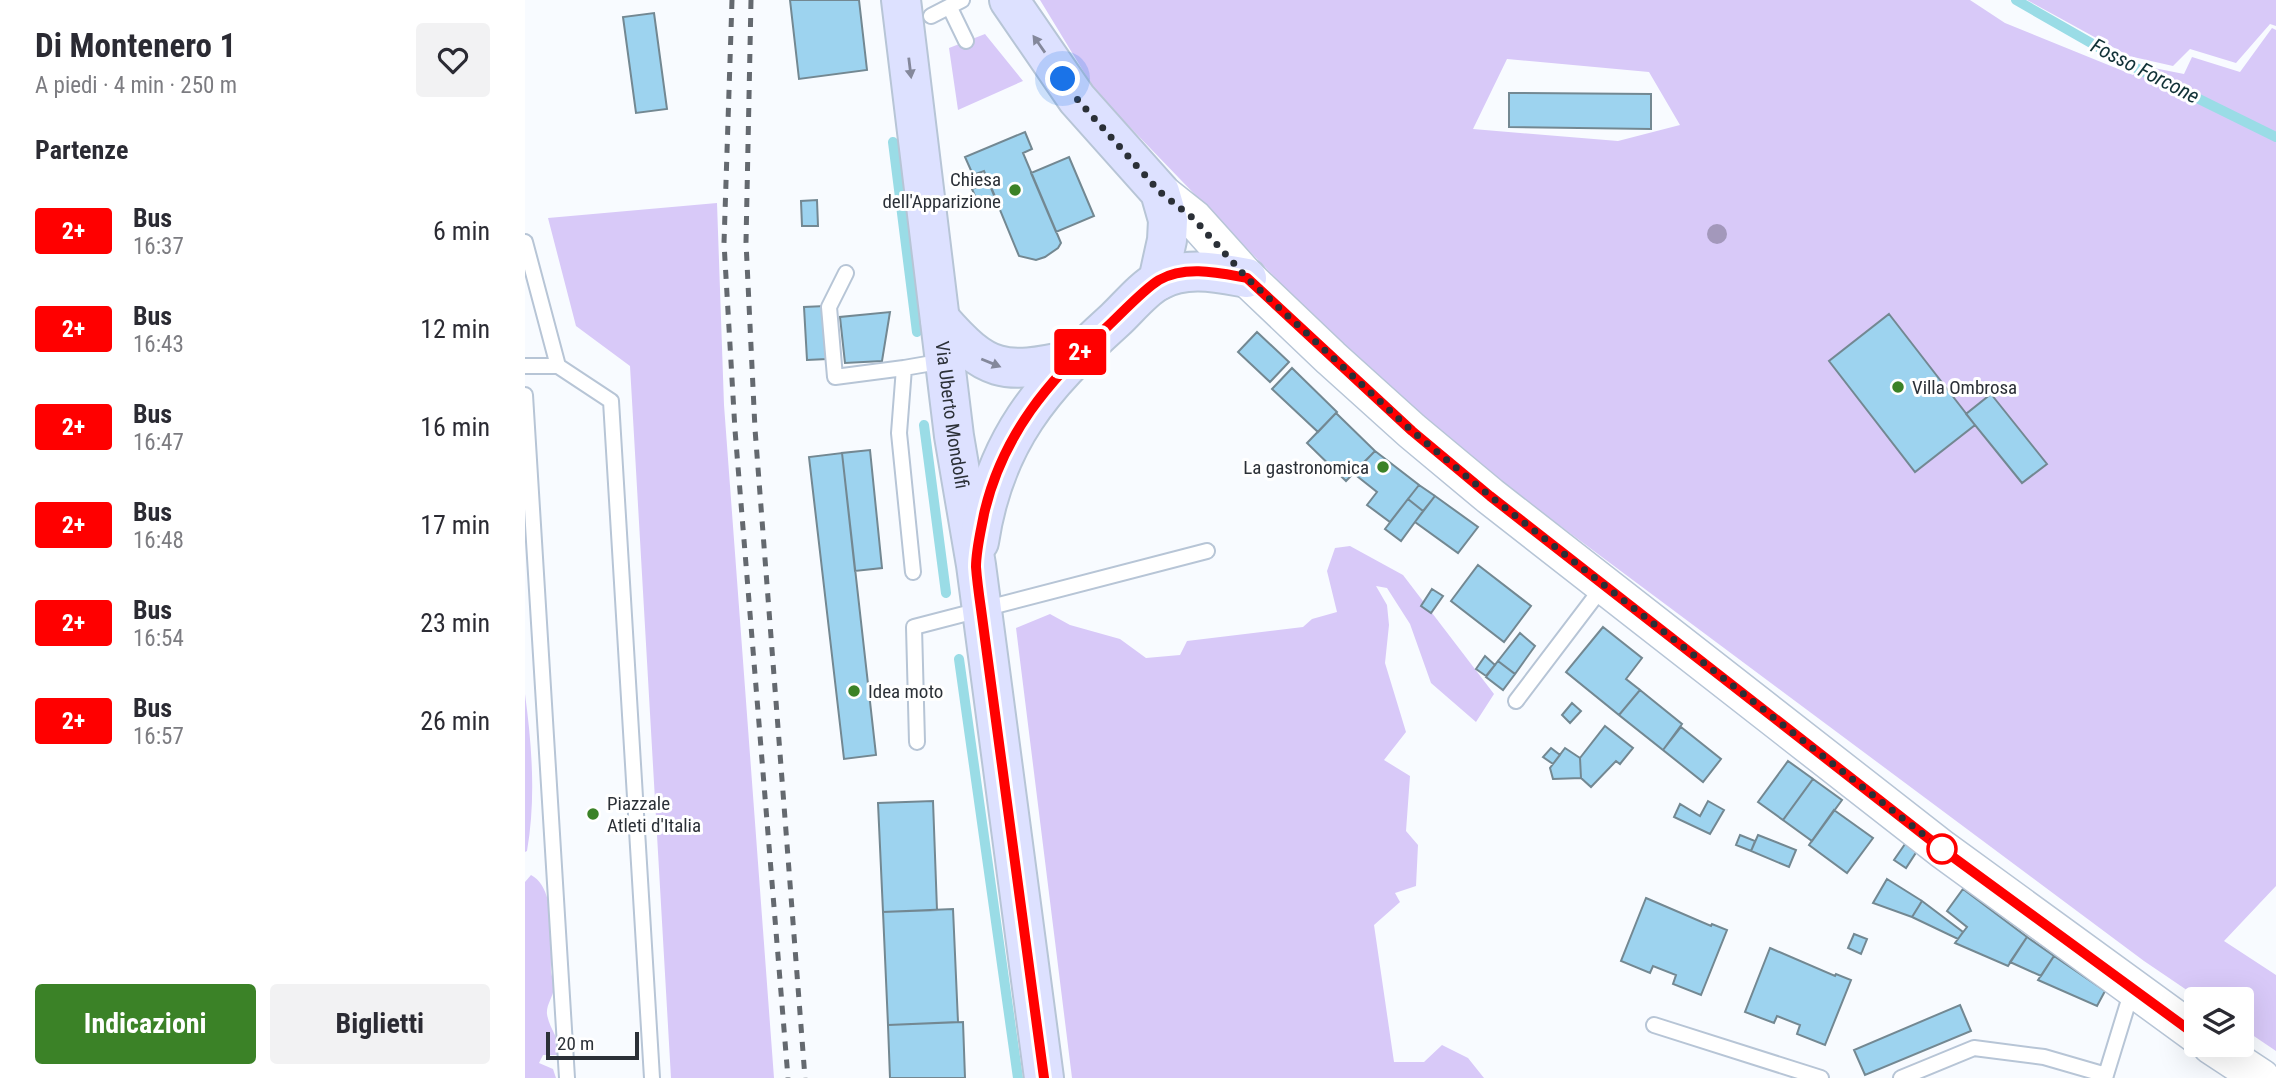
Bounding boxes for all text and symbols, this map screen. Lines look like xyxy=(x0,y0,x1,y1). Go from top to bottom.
button: heart xyxy=(416,23,490,97)
text: Di Montenero 1 xyxy=(35,26,236,65)
water label: Fosso Forcone xyxy=(2087,33,2203,109)
one-way arrow xyxy=(1032,35,1046,53)
one-way arrow xyxy=(904,57,915,79)
your location xyxy=(1045,61,1080,96)
text: A piedi · 4 min · 250 m xyxy=(35,72,237,99)
text: Partenze xyxy=(35,135,128,165)
place label: Chiesa dell'Apparizione xyxy=(882,168,1001,213)
marker: Chiesa dell'Apparizione xyxy=(1007,182,1023,198)
text: Bus xyxy=(133,203,172,233)
text: 6 min xyxy=(433,216,490,246)
text: 2+ xyxy=(62,217,85,245)
text: 16:37 xyxy=(133,233,184,260)
text: Bus xyxy=(133,301,172,331)
text: 12 min xyxy=(420,314,490,344)
text: 2+ xyxy=(62,315,85,343)
line badge: 2+ xyxy=(1049,329,1111,375)
text: 16:43 xyxy=(133,331,184,358)
text: 2+ xyxy=(1068,338,1092,366)
street label: Via Uberto Mondolfi xyxy=(931,340,974,490)
one-way arrow xyxy=(981,357,1002,368)
place label: Villa Ombrosa xyxy=(1912,376,2017,399)
marker: Villa Ombrosa xyxy=(1890,379,1906,395)
text: Bus xyxy=(133,399,172,429)
text: 16 min xyxy=(420,412,490,442)
text: 2+ xyxy=(62,413,85,441)
text: 16:47 xyxy=(133,429,184,456)
place label: La gastronomica xyxy=(1243,456,1369,479)
marker: La gastronomica xyxy=(1375,459,1391,475)
text: Bus xyxy=(133,497,172,527)
text: 17 min xyxy=(420,510,490,540)
text: 2+ xyxy=(62,511,85,539)
text: 16:48 xyxy=(133,527,184,554)
text: Bus xyxy=(133,595,172,625)
text: 23 min xyxy=(420,608,490,638)
text: 2+ xyxy=(62,609,85,637)
text: 16:54 xyxy=(133,625,184,652)
place label: Idea moto xyxy=(868,680,943,703)
marker: Idea moto xyxy=(846,683,862,699)
text: Bus xyxy=(133,693,172,723)
text: 26 min xyxy=(420,706,490,736)
text: 2+ xyxy=(62,707,85,735)
text: 16:57 xyxy=(133,723,184,750)
place label: Piazzale Atleti d'Italia xyxy=(607,792,701,837)
marker: Piazzale Atleti d'Italia xyxy=(585,806,601,822)
unlabelled marker xyxy=(1927,834,1957,864)
button: Indicazioni xyxy=(35,984,256,1064)
button: Biglietti xyxy=(270,984,490,1064)
map controls xyxy=(2184,987,2254,1057)
button: layers xyxy=(2184,987,2254,1057)
scale bar xyxy=(546,1029,639,1061)
text: 20 m xyxy=(557,1032,594,1055)

